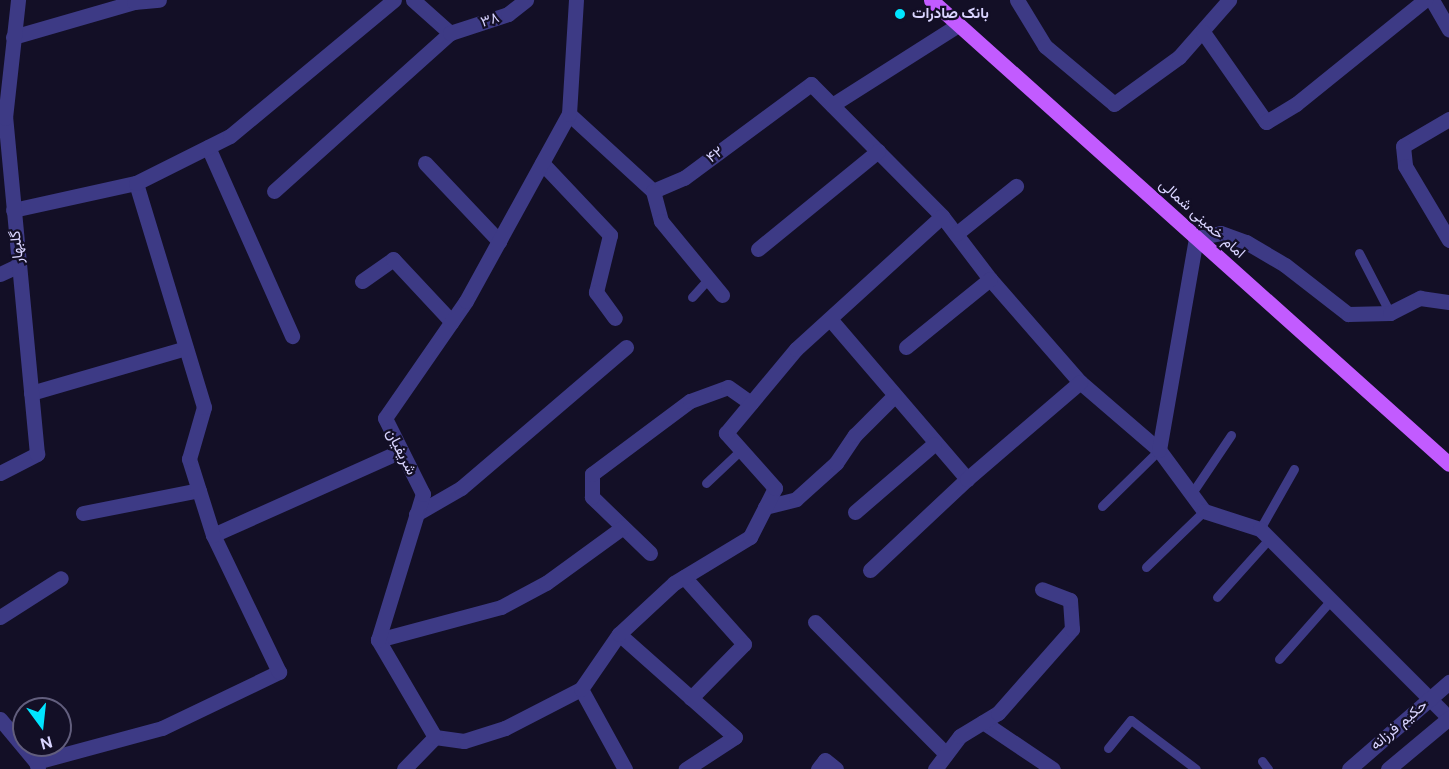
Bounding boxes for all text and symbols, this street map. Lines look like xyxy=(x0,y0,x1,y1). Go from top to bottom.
place label: بانک صادرات xyxy=(912,5,989,23)
marker: بانک صادرات xyxy=(893,7,907,21)
street label: ۳۸ xyxy=(478,9,502,31)
street label: ۴۲ xyxy=(703,143,727,167)
street label: امام خمینی شمالی xyxy=(1155,176,1249,262)
street label: گلبهار xyxy=(6,230,28,264)
street label: شریفیان xyxy=(382,426,420,478)
street label: حکیم فرزانه xyxy=(1367,696,1431,754)
north arrow xyxy=(12,697,72,757)
text: N xyxy=(38,731,55,755)

